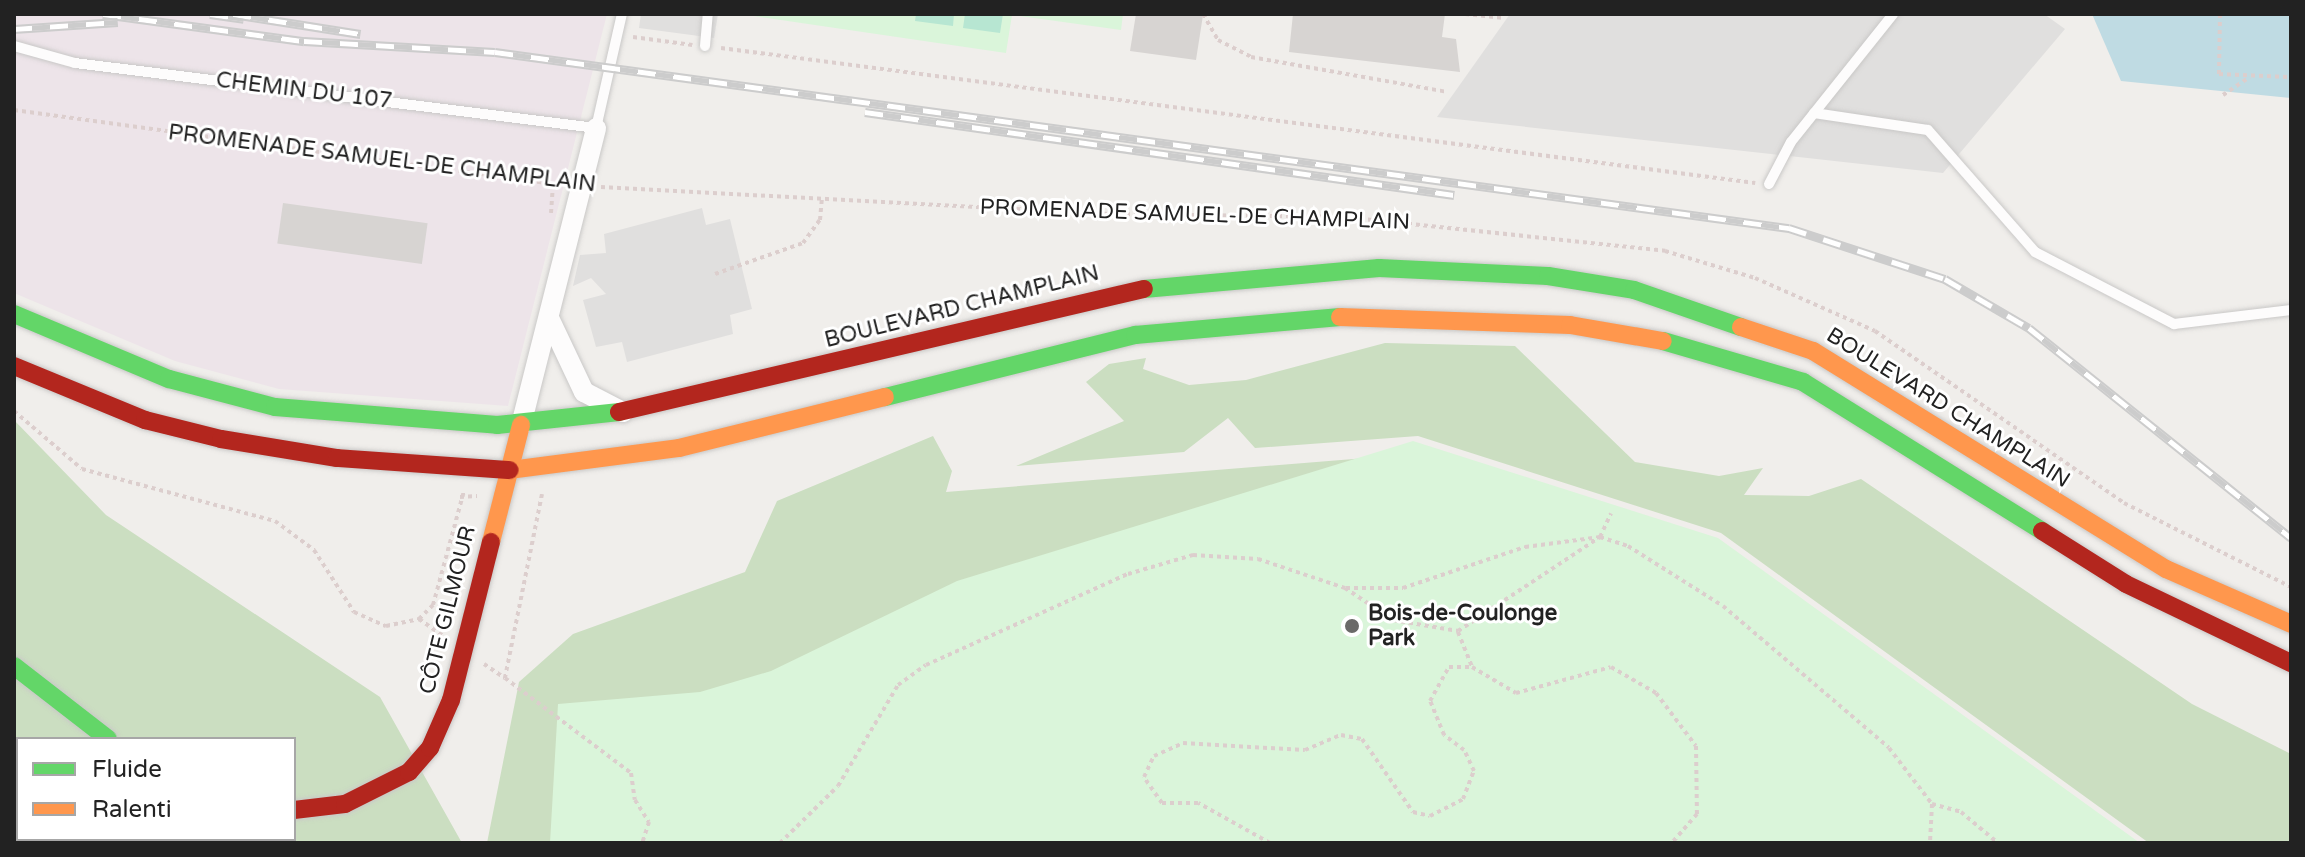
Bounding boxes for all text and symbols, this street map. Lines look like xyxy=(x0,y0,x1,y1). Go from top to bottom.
street label: CHEMIN DU 107 xyxy=(214,67,394,115)
street label: PROMENADE SAMUEL-DE CHAMPLAIN xyxy=(167,120,597,198)
street label: PROMENADE SAMUEL-DE CHAMPLAIN xyxy=(979,194,1411,236)
street label: BOULEVARD CHAMPLAIN xyxy=(822,260,1102,354)
street label: BOULEVARD CHAMPLAIN xyxy=(1821,322,2075,494)
street label: CÔTE GILMOUR xyxy=(414,523,482,697)
place label: Bois-de-Coulonge Park xyxy=(1368,600,1557,652)
marker: Bois-de-Coulonge Park xyxy=(1343,617,1361,635)
legend xyxy=(16,737,296,841)
text: Fluide xyxy=(92,755,162,784)
text: Ralenti xyxy=(92,795,172,824)

